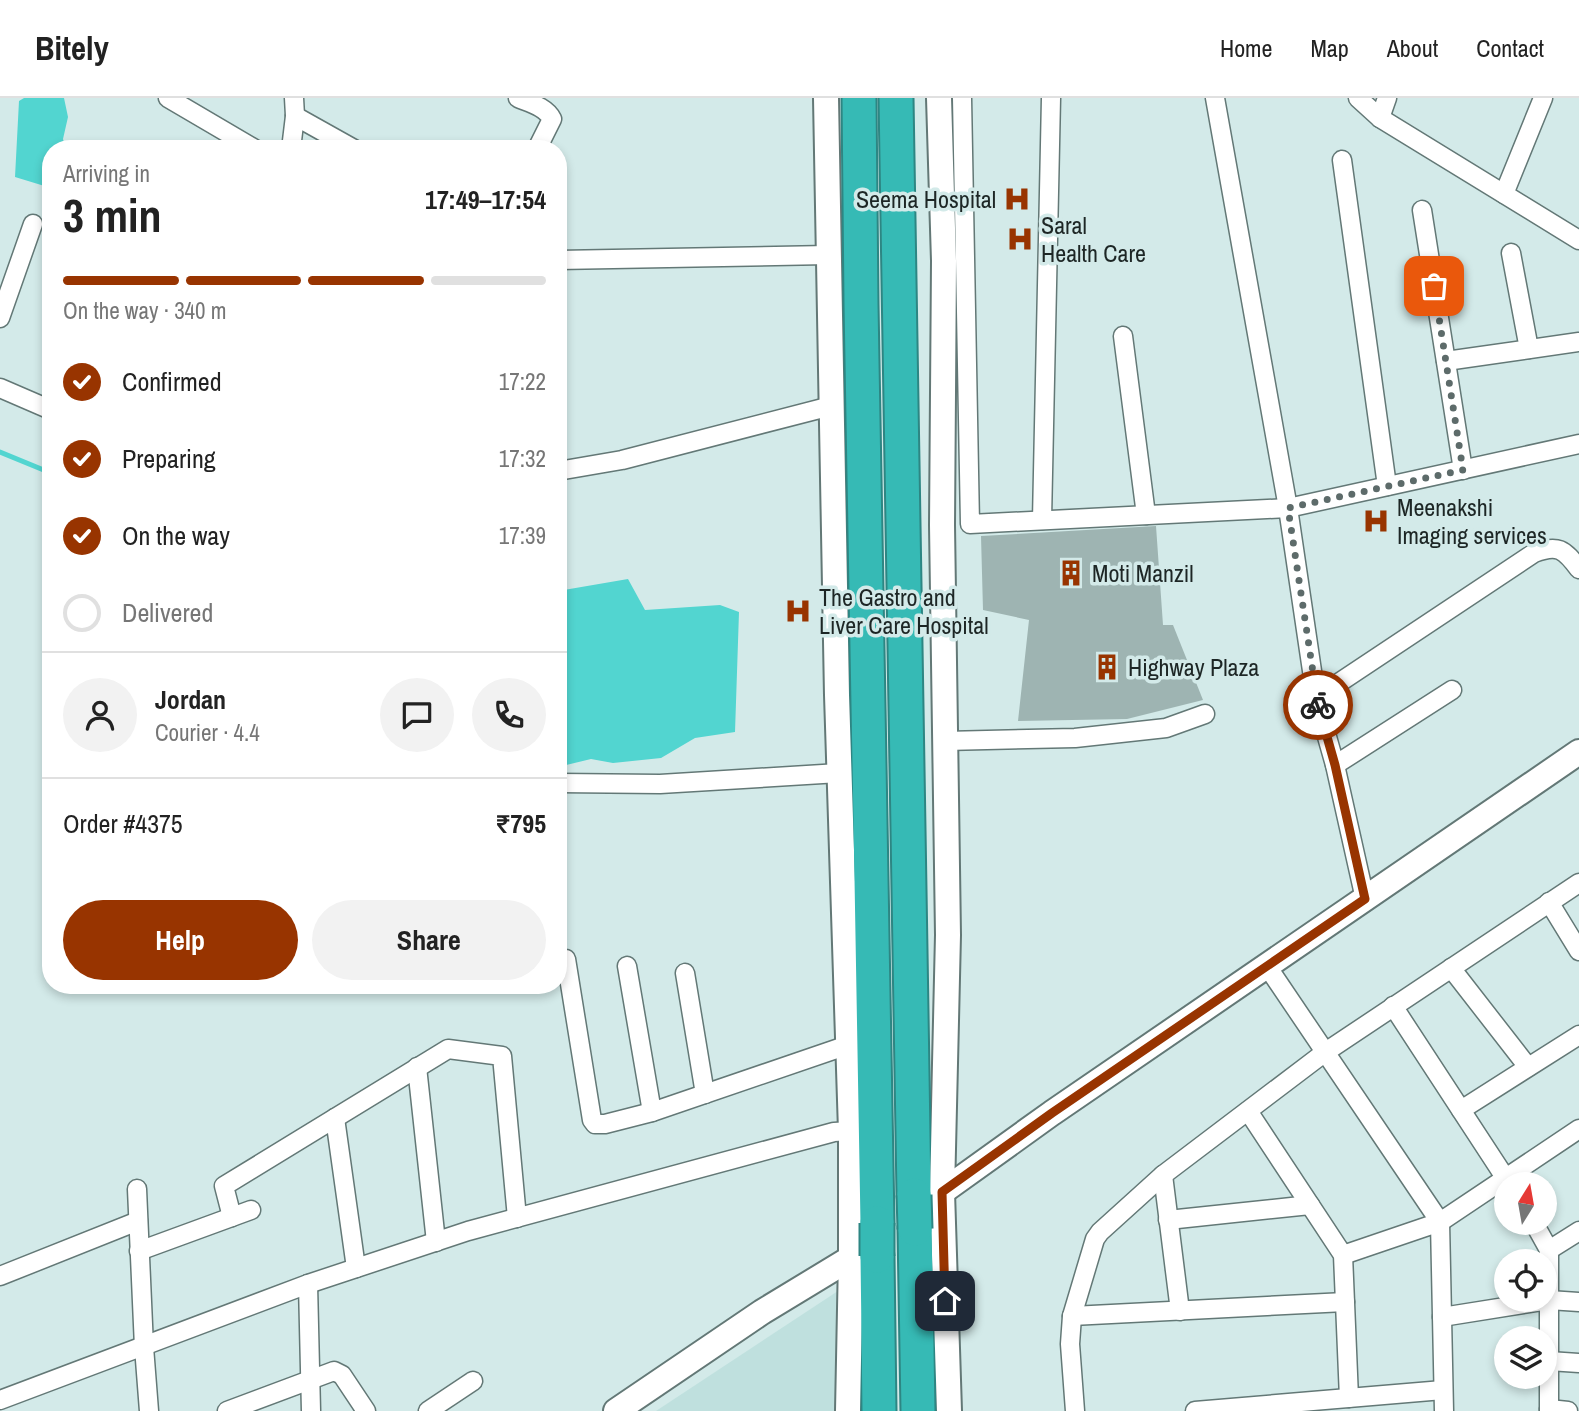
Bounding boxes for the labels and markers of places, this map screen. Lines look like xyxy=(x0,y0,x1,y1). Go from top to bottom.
place label: Seema Hospital xyxy=(856,183,996,215)
hospital icon: Seema Hospital xyxy=(1002,184,1032,214)
place label: Saral Health Care xyxy=(1041,209,1146,269)
hospital icon: Saral Health Care xyxy=(1005,224,1035,254)
pin xyxy=(1404,256,1464,316)
place label: Meenakshi Imaging services xyxy=(1397,491,1547,551)
hospital icon: Meenakshi Imaging services xyxy=(1361,506,1391,536)
place label: Moti Manzil xyxy=(1092,557,1194,589)
building icon: Moti Manzil xyxy=(1056,558,1086,588)
place label: The Gastro and Liver Care Hospital xyxy=(819,581,989,641)
hospital icon: The Gastro and Liver Care Hospital xyxy=(783,596,813,626)
place label: Highway Plaza xyxy=(1128,651,1259,683)
building icon: Highway Plaza xyxy=(1092,652,1122,682)
pin xyxy=(915,1271,975,1331)

